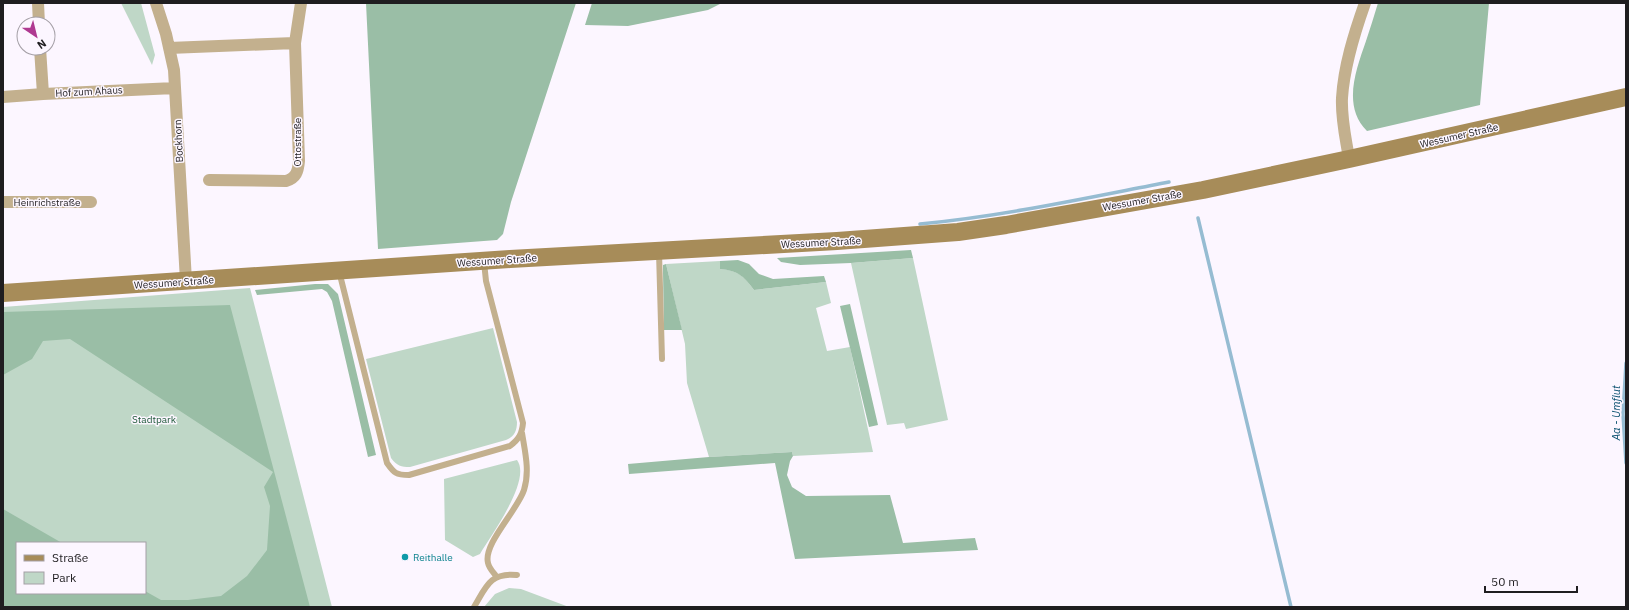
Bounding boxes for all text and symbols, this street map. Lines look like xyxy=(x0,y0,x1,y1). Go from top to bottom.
north arrow xyxy=(16,16,56,56)
text: N xyxy=(34,36,49,52)
street label: Hof zum Ahaus xyxy=(55,83,123,100)
street label: Ottostraße xyxy=(291,117,304,166)
street label: Bockhorn xyxy=(171,119,186,163)
street label: Wessumer Straße xyxy=(1419,120,1500,151)
street label: Wessumer Straße xyxy=(1102,187,1183,214)
street label: Heinrichstraße xyxy=(14,196,81,209)
street label: Wessumer Straße xyxy=(781,234,862,251)
street label: Wessumer Straße xyxy=(457,251,538,270)
street label: Wessumer Straße xyxy=(134,273,215,292)
water label: Aa - Umflut xyxy=(1609,385,1623,442)
park label: Stadtpark xyxy=(132,413,177,426)
legend xyxy=(16,542,146,594)
text: Straße xyxy=(52,550,89,565)
place label: Reithalle xyxy=(413,551,453,564)
marker: Reithalle xyxy=(400,552,410,562)
scale bar xyxy=(1485,568,1577,594)
text: Park xyxy=(52,570,77,585)
text: 50 m xyxy=(1491,574,1519,589)

